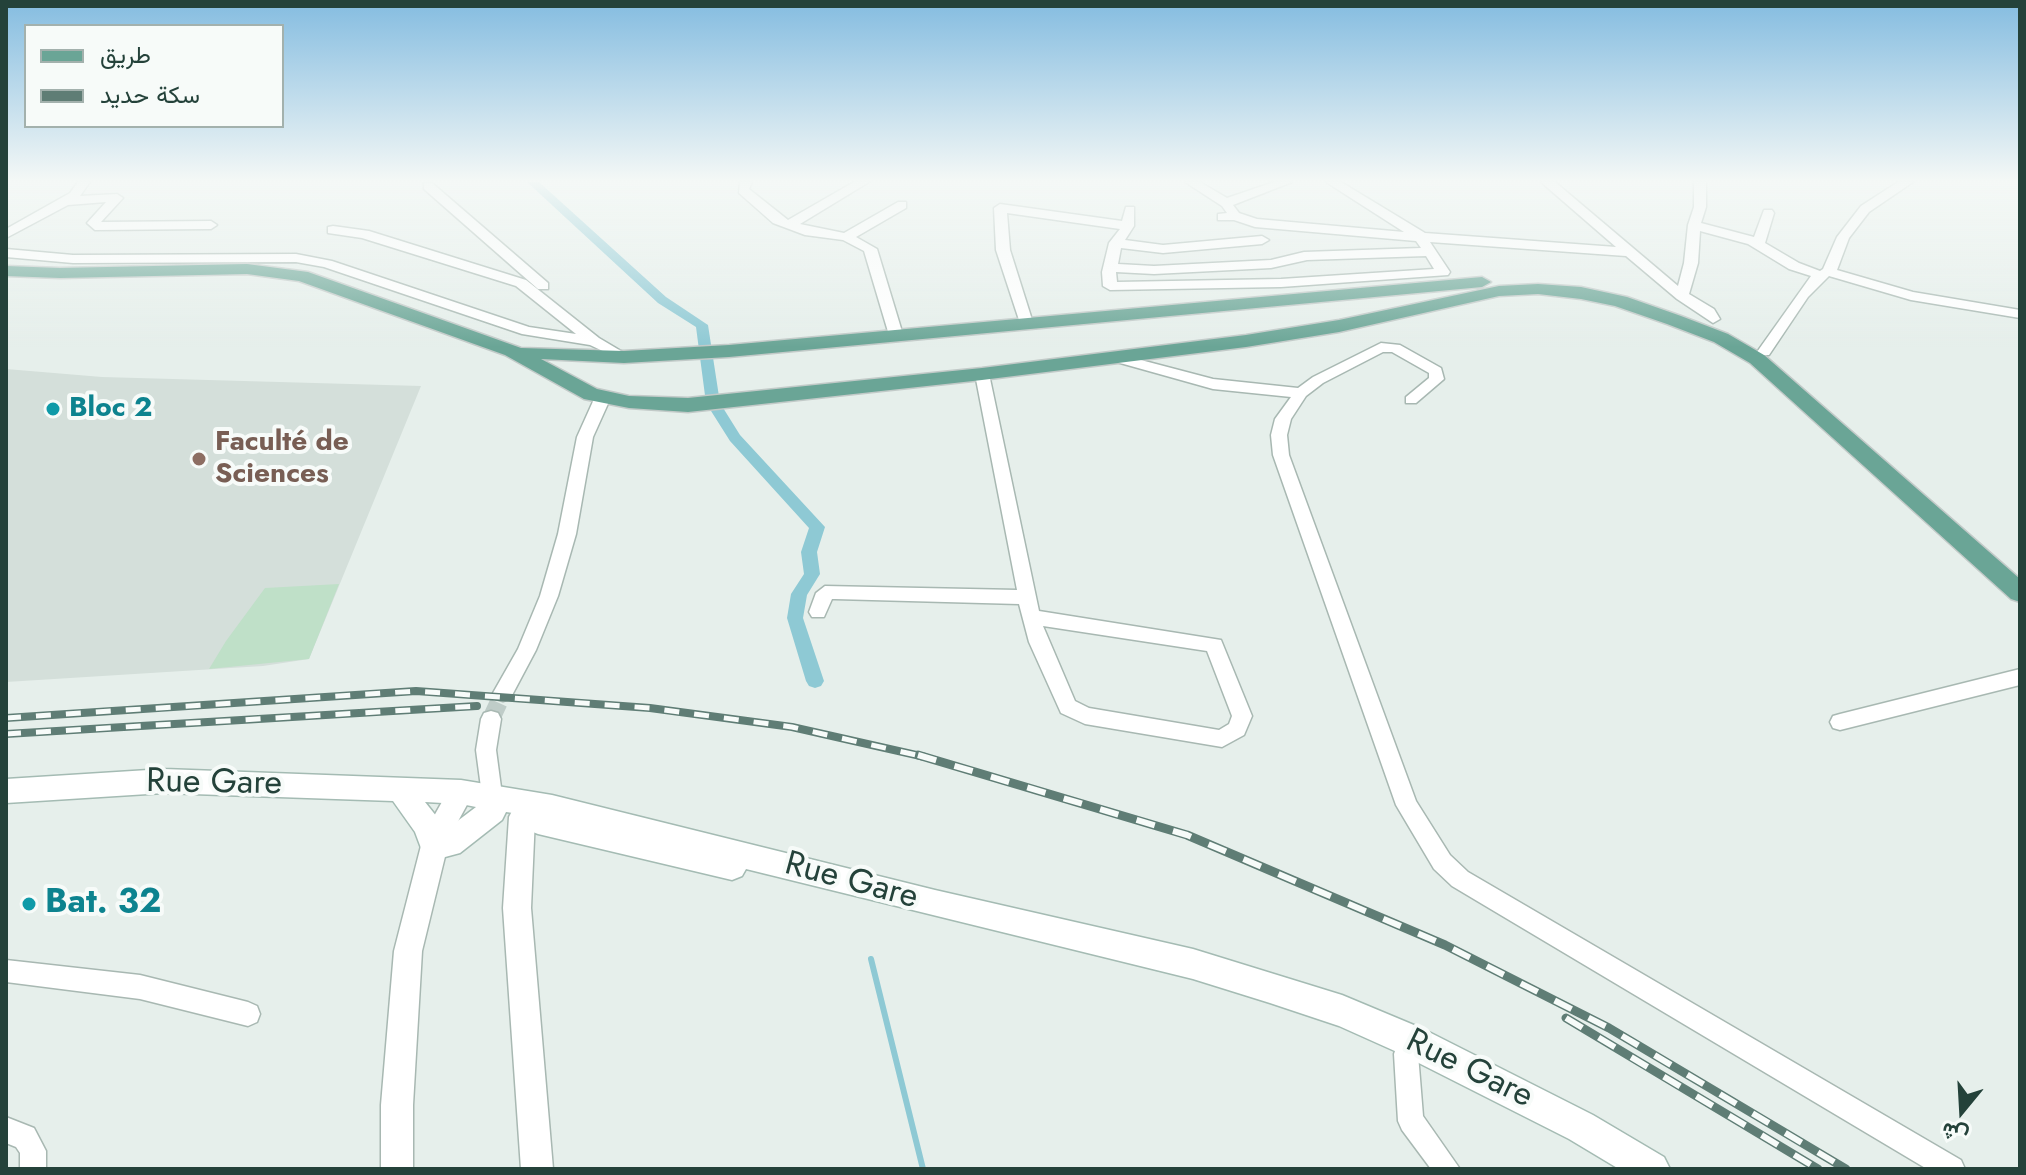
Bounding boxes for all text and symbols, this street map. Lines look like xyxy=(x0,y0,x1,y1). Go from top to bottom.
legend xyxy=(24,24,284,128)
text: طريق xyxy=(100,37,151,72)
text: سكة حديد xyxy=(100,77,200,112)
place label: Bloc 2 xyxy=(69,392,152,426)
marker: Bloc 2 xyxy=(44,400,62,418)
place label: Faculté de Sciences xyxy=(215,426,349,492)
marker: Faculté de Sciences xyxy=(190,450,208,468)
street label: Rue Gare xyxy=(146,762,282,806)
street label: Rue Gare xyxy=(780,845,922,919)
place label: Bat. 32 xyxy=(45,884,161,924)
marker: Bat. 32 xyxy=(20,895,38,913)
street label: Rue Gare xyxy=(1399,1022,1539,1118)
north arrow xyxy=(1922,1071,2002,1151)
text: ش xyxy=(1937,1115,1972,1153)

